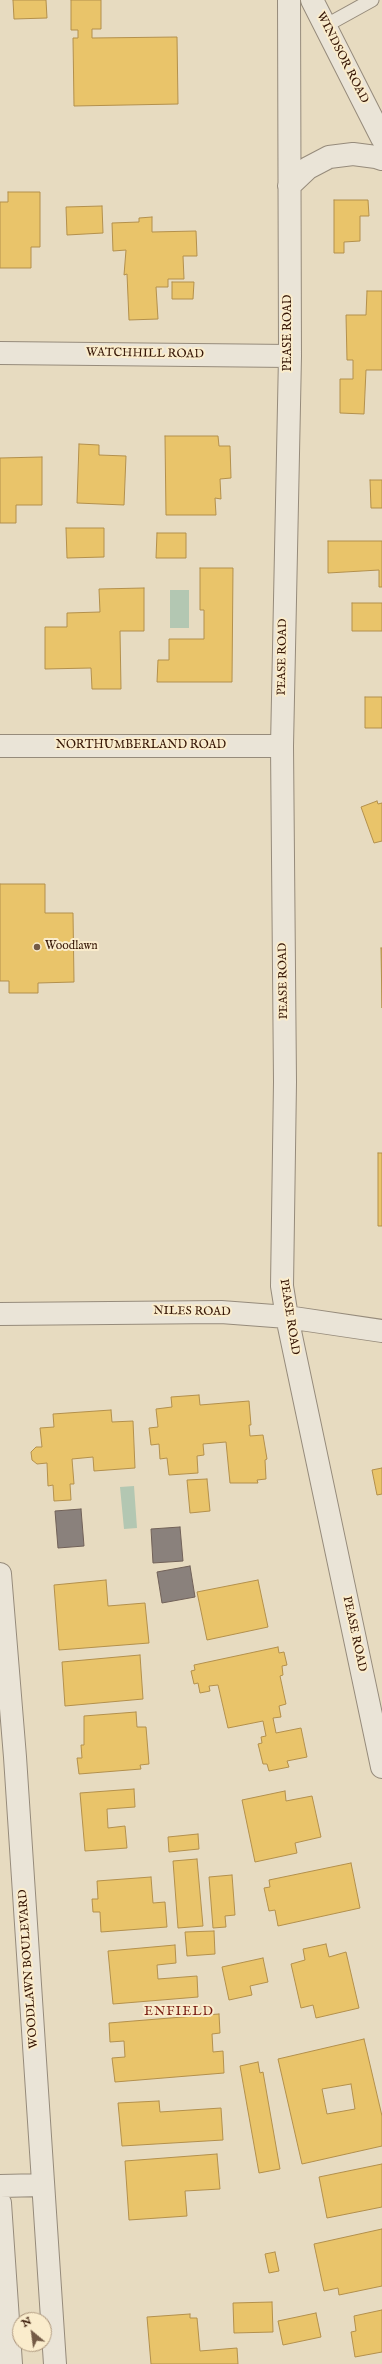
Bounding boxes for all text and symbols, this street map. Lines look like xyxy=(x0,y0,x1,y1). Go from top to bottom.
street label: WINDSOR ROAD xyxy=(313,10,371,106)
street label: PEASE ROAD xyxy=(282,295,296,371)
street label: WATCHHILL ROAD xyxy=(86,346,204,362)
street label: PEASE ROAD xyxy=(275,619,291,695)
street label: NORTHUMBERLAND ROAD xyxy=(56,739,226,753)
place label: Woodlawn xyxy=(45,940,98,954)
marker: Woodlawn xyxy=(32,942,42,952)
street label: PEASE ROAD xyxy=(276,943,292,1019)
street label: PEASE ROAD xyxy=(276,1278,302,1356)
street label: NILES ROAD xyxy=(153,1304,231,1320)
street label: PEASE ROAD xyxy=(339,1595,369,1673)
street label: WOODLAWN BOULEVARD xyxy=(16,1889,42,2049)
district label: ENFIELD xyxy=(144,2004,214,2020)
north arrow xyxy=(12,2312,52,2352)
text: N xyxy=(19,2314,34,2331)

